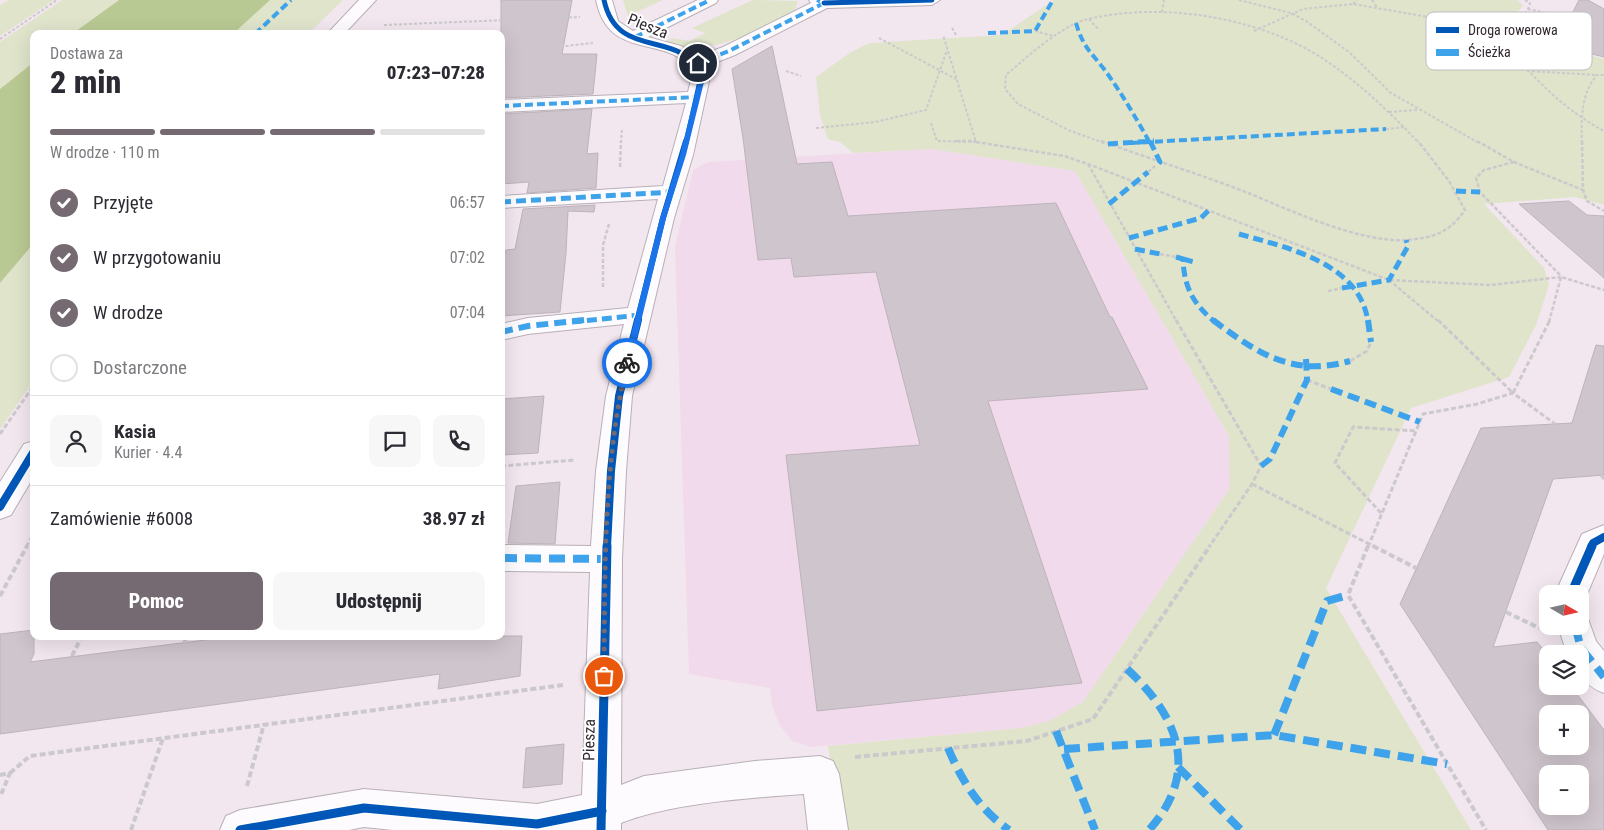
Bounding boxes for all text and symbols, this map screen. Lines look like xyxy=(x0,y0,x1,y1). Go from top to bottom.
street label: Piesza xyxy=(625,9,671,43)
legend xyxy=(1426,12,1592,70)
text: Droga rowerowa xyxy=(1468,22,1558,38)
pin xyxy=(677,42,719,84)
text: Ścieżka xyxy=(1468,43,1511,60)
text: Dostawa za xyxy=(50,44,123,63)
icon: home xyxy=(684,49,712,77)
text: 07:23–07:28 xyxy=(387,61,485,84)
text: 2 min xyxy=(50,63,121,101)
text: W drodze · 110 m xyxy=(50,143,160,162)
icon: check xyxy=(50,189,78,217)
text: Przyjęte xyxy=(93,191,153,214)
text: 06:57 xyxy=(450,193,485,212)
icon: check xyxy=(50,244,78,272)
text: W przygotowaniu xyxy=(93,246,221,269)
text: 07:02 xyxy=(450,248,485,267)
icon: check xyxy=(50,299,78,327)
text: W drodze xyxy=(93,301,163,324)
text: 07:04 xyxy=(450,303,485,322)
courier xyxy=(602,338,652,388)
icon: bike xyxy=(613,349,641,377)
text: Dostarczone xyxy=(93,356,187,379)
button: person xyxy=(50,415,102,467)
button: chat xyxy=(369,415,421,467)
button: phone xyxy=(433,415,485,467)
text: Kasia xyxy=(114,420,156,443)
text: Kurier · 4.4 xyxy=(114,443,182,462)
text: Zamówienie #6008 xyxy=(50,507,193,530)
text: 38.97 zł xyxy=(423,507,485,530)
button: Pomoc xyxy=(50,572,263,630)
button: Udostępnij xyxy=(273,572,485,630)
north arrow xyxy=(1539,585,1589,635)
map controls xyxy=(1539,585,1589,815)
button: layers xyxy=(1539,645,1589,695)
pin xyxy=(583,655,625,697)
icon: bag xyxy=(590,662,618,690)
button: + xyxy=(1539,705,1589,755)
street label: Piesza xyxy=(579,719,599,761)
button: − xyxy=(1539,765,1589,815)

